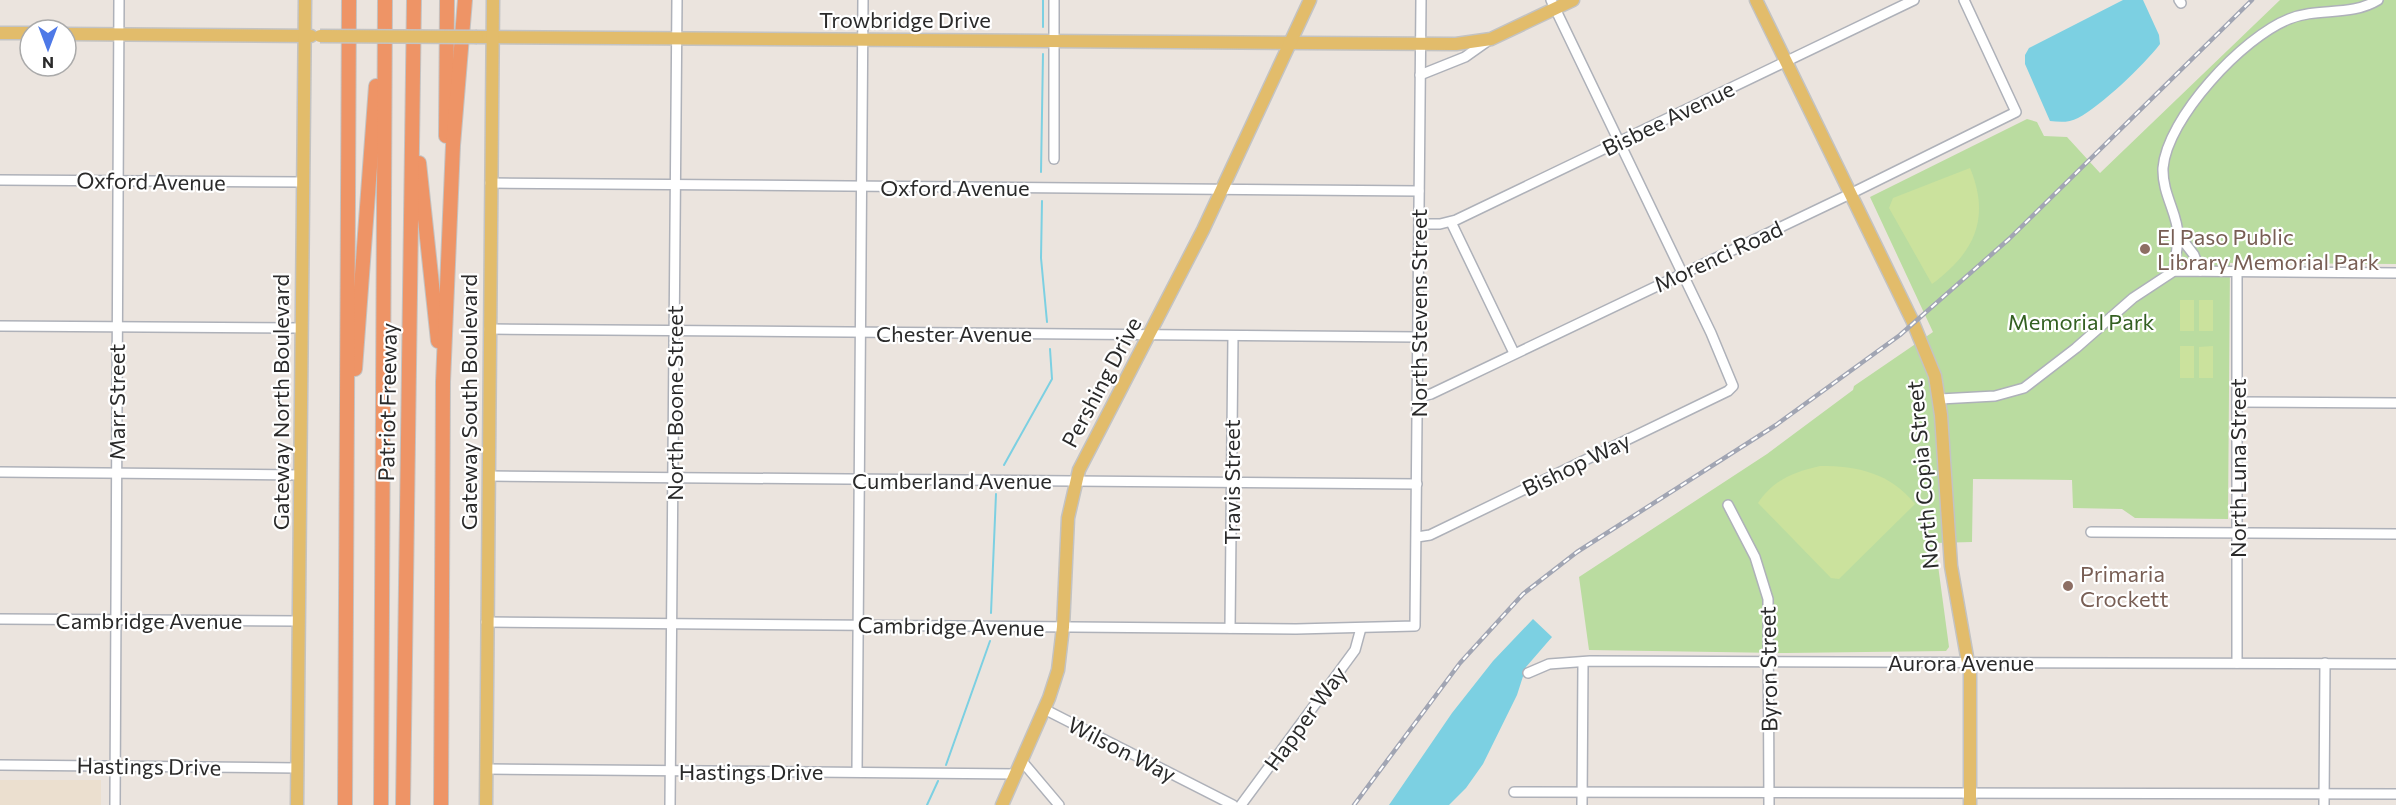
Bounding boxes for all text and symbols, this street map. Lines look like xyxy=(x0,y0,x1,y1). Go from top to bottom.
street label: Trowbridge Drive xyxy=(819,6,991,33)
north arrow xyxy=(18,18,78,78)
text: N xyxy=(42,54,54,73)
street label: Bisbee Avenue xyxy=(1598,74,1738,162)
street label: Oxford Avenue xyxy=(76,166,226,196)
street label: Oxford Avenue xyxy=(880,174,1030,201)
street label: North Stevens Street xyxy=(1405,209,1432,417)
street label: Morenci Road xyxy=(1649,214,1787,298)
place label: El Paso Public Library Memorial Park xyxy=(2157,223,2380,275)
marker: El Paso Public Library Memorial Park xyxy=(2138,242,2152,256)
street label: Gateway North Boulevard xyxy=(267,274,294,530)
street label: Gateway South Boulevard xyxy=(455,274,482,530)
street label: North Boone Street xyxy=(661,305,688,501)
park label: Memorial Park xyxy=(2008,308,2154,335)
street label: Pershing Drive xyxy=(1055,312,1147,452)
street label: Chester Avenue xyxy=(876,320,1032,347)
street label: Patriot Freeway xyxy=(372,322,402,482)
street label: Marr Street xyxy=(103,344,130,460)
street label: North Luna Street xyxy=(2224,378,2251,558)
street label: North Copia Street xyxy=(1900,380,1944,570)
street label: Travis Street xyxy=(1218,419,1245,545)
street label: Bishop Way xyxy=(1518,426,1634,502)
street label: Cumberland Avenue xyxy=(852,467,1052,494)
place label: Primaria Crockett xyxy=(2080,560,2168,612)
marker: Primaria Crockett xyxy=(2061,579,2075,593)
street label: Byron Street xyxy=(1753,606,1783,732)
street label: Cambridge Avenue xyxy=(56,607,242,634)
street label: Cambridge Avenue xyxy=(857,611,1045,641)
street label: Aurora Avenue xyxy=(1888,649,2034,676)
street label: Happer Way xyxy=(1258,660,1352,776)
street label: Wilson Way xyxy=(1063,710,1181,788)
street label: Hastings Drive xyxy=(77,751,221,781)
street label: Hastings Drive xyxy=(679,758,823,785)

